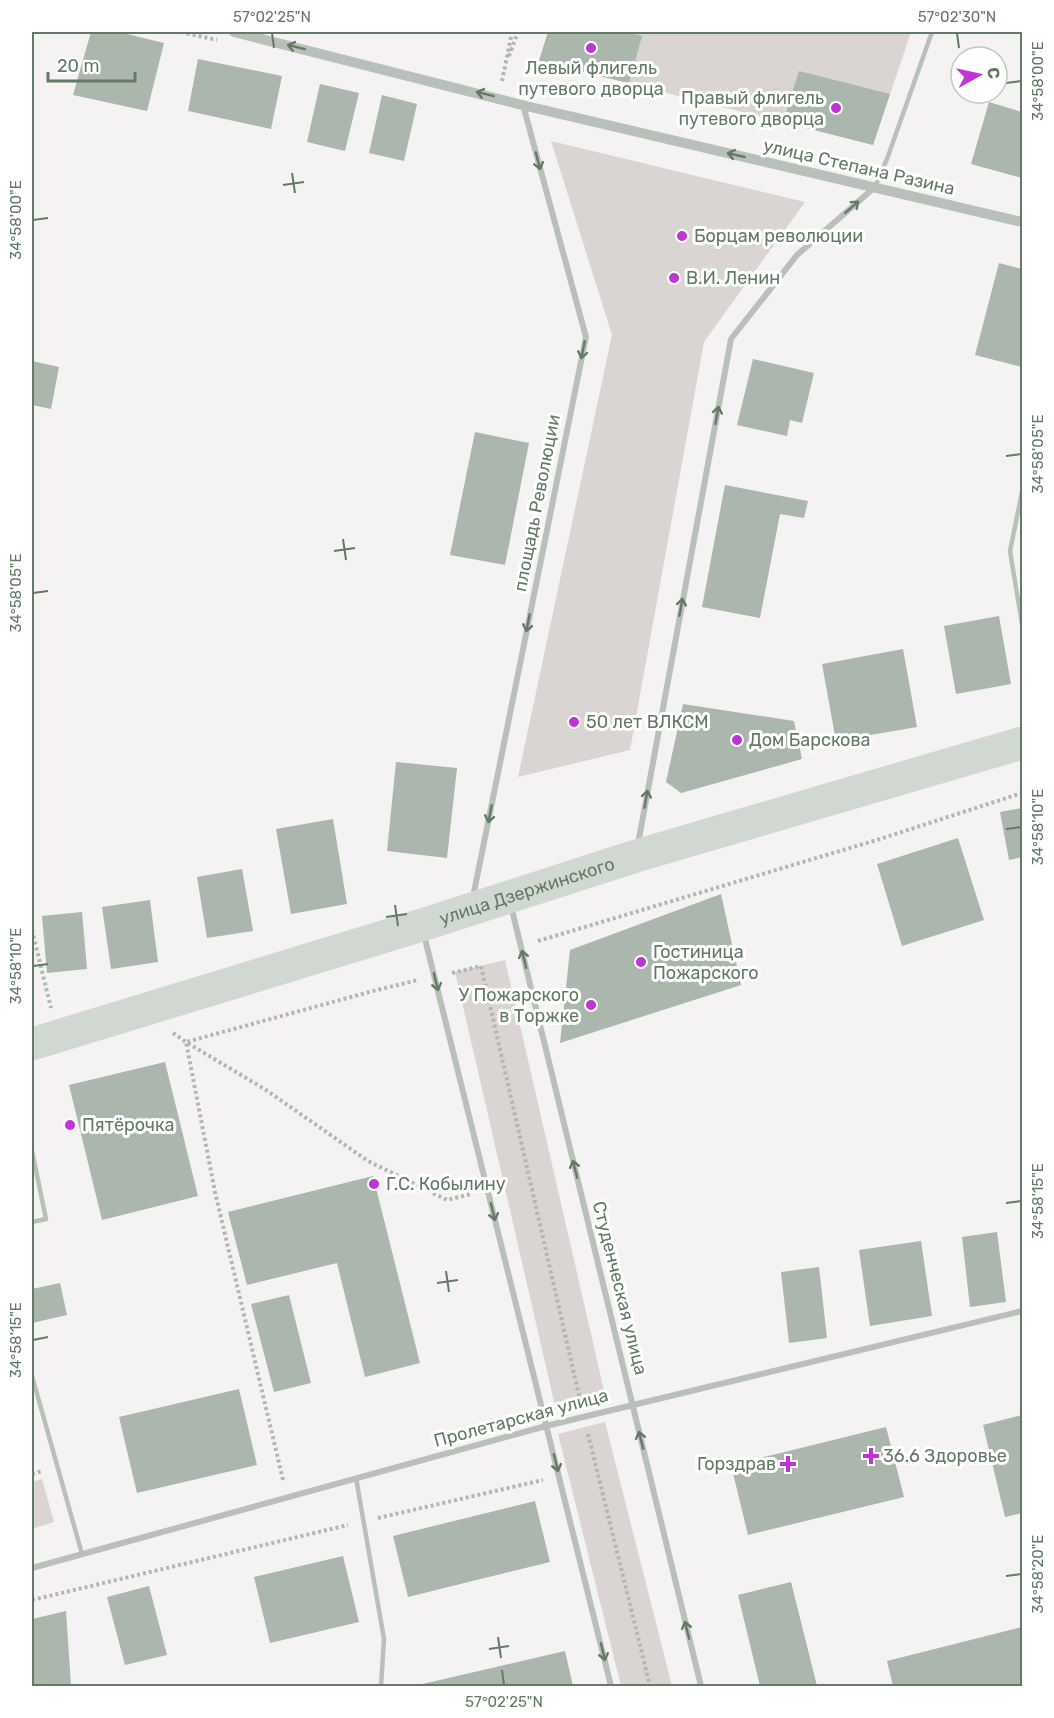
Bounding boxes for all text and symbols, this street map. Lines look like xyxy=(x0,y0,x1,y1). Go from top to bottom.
text: 57°02'25"N xyxy=(233,8,311,26)
text: 57°02'30"N xyxy=(918,8,996,26)
one-way arrow xyxy=(287,41,306,53)
marker: Левый флигель путевого дворца xyxy=(584,41,598,55)
text: 34°58'00"E xyxy=(1029,41,1047,121)
scale bar xyxy=(48,45,135,83)
north arrow xyxy=(949,45,1009,105)
text: 20 m xyxy=(57,55,99,77)
place label: Левый флигель путевого дворца xyxy=(518,57,664,100)
text: С xyxy=(983,66,1004,80)
place label: Правый флигель путевого дворца xyxy=(678,87,824,130)
one-way arrow xyxy=(476,88,495,100)
marker: Правый флигель путевого дворца xyxy=(829,101,843,115)
street label: улица Степана Разина xyxy=(761,134,957,200)
one-way arrow xyxy=(727,148,746,160)
one-way arrow xyxy=(533,151,544,170)
text: 34°58'00"E xyxy=(7,180,25,260)
one-way arrow xyxy=(844,200,859,214)
place label: Борцам революции xyxy=(694,225,863,247)
marker: Борцам революции xyxy=(675,229,689,243)
place label: В.И. Ленин xyxy=(686,267,780,289)
marker: В.И. Ленин xyxy=(667,271,681,285)
one-way arrow xyxy=(577,339,588,359)
one-way arrow xyxy=(712,406,723,426)
street label: площадь Революции xyxy=(509,413,565,593)
text: 34°58'05"E xyxy=(1029,414,1047,494)
text: 34°58'05"E xyxy=(7,553,25,633)
one-way arrow xyxy=(676,598,687,617)
one-way arrow xyxy=(522,613,533,632)
place label: 50 лет ВЛКСМ xyxy=(586,711,709,733)
marker: 50 лет ВЛКСМ xyxy=(567,715,581,729)
place label: Дом Барскова xyxy=(749,729,870,751)
marker: Дом Барскова xyxy=(730,733,744,747)
text: 34°58'10"E xyxy=(1029,789,1047,865)
one-way arrow xyxy=(641,790,652,809)
one-way arrow xyxy=(484,804,495,824)
street label: улица Дзержинского xyxy=(437,853,617,930)
text: 34°58'10"E xyxy=(7,928,25,1004)
place label: Гостиница Пожарского xyxy=(653,941,759,984)
one-way arrow xyxy=(518,950,530,969)
marker: Гостиница Пожарского xyxy=(634,955,648,969)
one-way arrow xyxy=(430,972,442,991)
place label: У Пожарского в Торжке xyxy=(458,984,579,1027)
marker: У Пожарского в Торжке xyxy=(584,998,598,1012)
place label: Пятёрочка xyxy=(82,1114,175,1136)
marker: Пятёрочка xyxy=(63,1118,77,1132)
one-way arrow xyxy=(569,1160,581,1179)
text: 34°58'15"E xyxy=(1029,1163,1047,1239)
place label: Г.С. Кобылину xyxy=(386,1173,506,1195)
marker: Г.С. Кобылину xyxy=(367,1177,381,1191)
street label: Студенческая улица xyxy=(588,1199,652,1377)
one-way arrow xyxy=(488,1202,500,1221)
text: 34°58'15"E xyxy=(7,1302,25,1378)
street label: Пролетарская улица xyxy=(431,1384,611,1452)
one-way arrow xyxy=(635,1431,647,1450)
place label: 36.6 Здоровье xyxy=(883,1445,1007,1467)
marker: 36.6 Здоровье xyxy=(864,1449,878,1463)
one-way arrow xyxy=(550,1453,562,1472)
place label: Горздрав xyxy=(697,1453,776,1475)
marker: Горздрав xyxy=(781,1457,795,1471)
text: 34°58'20"E xyxy=(1029,1535,1047,1613)
one-way arrow xyxy=(681,1620,693,1639)
one-way arrow xyxy=(597,1642,609,1661)
text: 57°02'25"N xyxy=(465,1693,543,1711)

